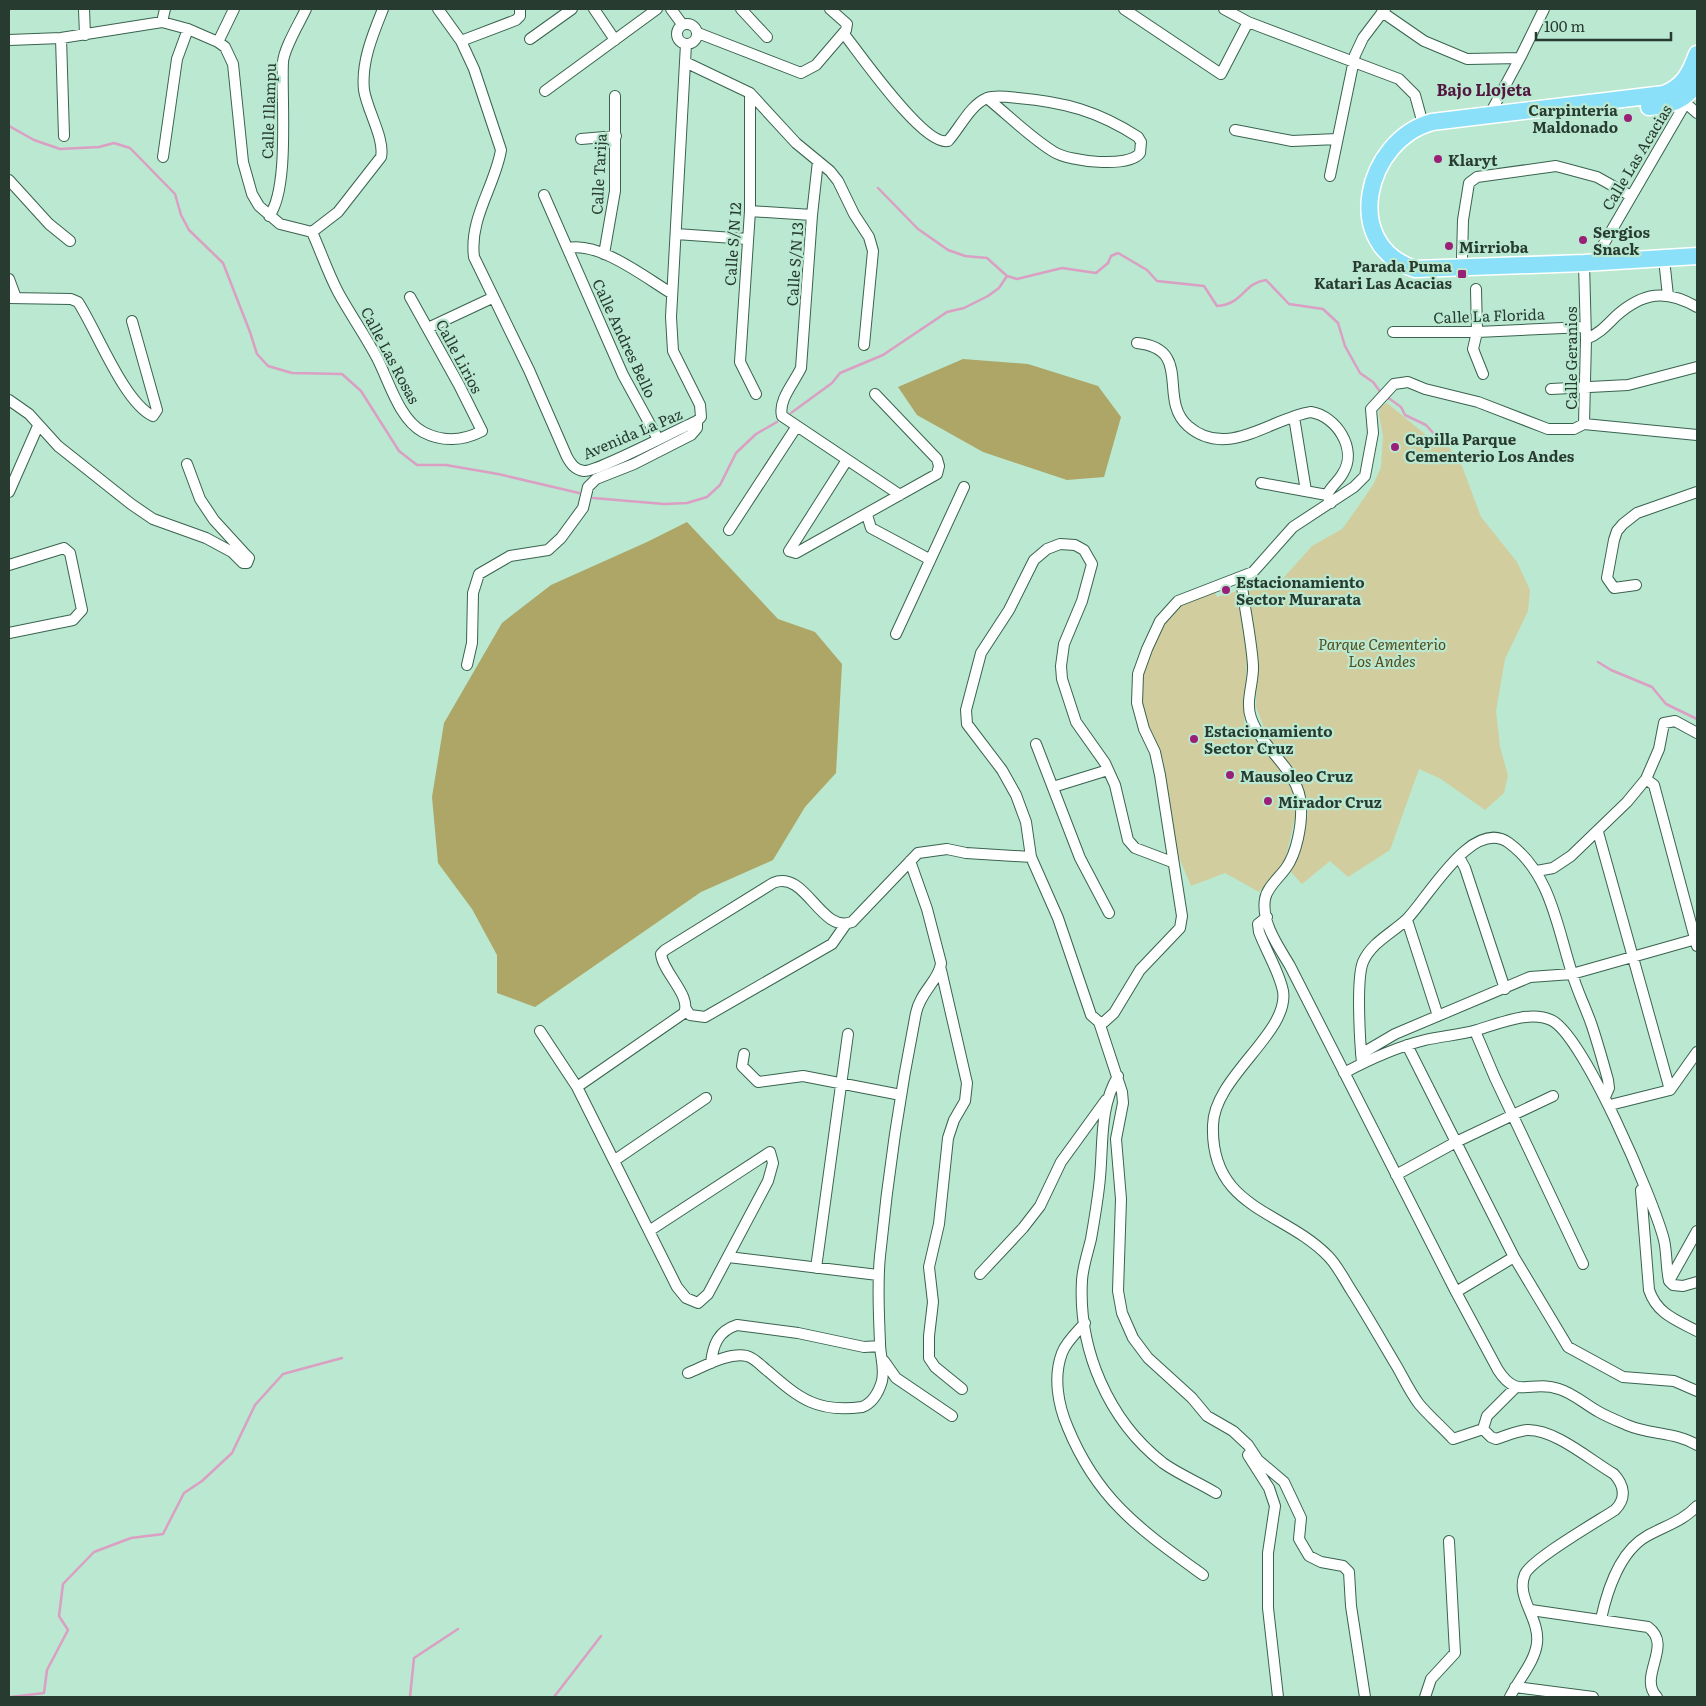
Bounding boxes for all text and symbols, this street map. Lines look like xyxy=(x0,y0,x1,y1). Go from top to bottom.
scale bar xyxy=(1536,10,1671,42)
text: 100 m xyxy=(1544,14,1585,37)
street label: Calle Illampu xyxy=(255,62,281,160)
district label: Bajo Llojeta xyxy=(1436,77,1532,101)
place label: Carpintería Maldonado xyxy=(1528,98,1618,138)
street label: Calle Las Acacias xyxy=(1595,99,1677,214)
marker: Carpintería Maldonado xyxy=(1622,112,1634,124)
street label: Calle Tarija xyxy=(584,132,612,215)
place label: Klaryt xyxy=(1448,148,1498,171)
marker: Klaryt xyxy=(1432,153,1444,165)
street label: Calle S/N 12 xyxy=(718,201,746,287)
place label: Sergios Snack xyxy=(1593,220,1650,260)
street label: Calle S/N 13 xyxy=(780,221,808,307)
marker: Sergios Snack xyxy=(1577,234,1589,246)
place label: Mirrioba xyxy=(1459,235,1529,258)
marker: Mirrioba xyxy=(1443,240,1455,252)
place label: Parada Puma Katari Las Acacias xyxy=(1314,254,1453,294)
marker: Parada Puma Katari Las Acacias xyxy=(1456,268,1468,280)
street label: Calle Andres Bello xyxy=(587,275,663,402)
street label: Calle Las Rosas xyxy=(356,302,426,408)
street label: Calle La Florida xyxy=(1433,302,1546,328)
street label: Calle Geranios xyxy=(1559,306,1582,410)
street label: Calle Lirios xyxy=(431,315,489,397)
street label: Avenida La Paz xyxy=(579,402,685,464)
place label: Capilla Parque Cementerio Los Andes xyxy=(1405,427,1575,467)
marker: Capilla Parque Cementerio Los Andes xyxy=(1389,441,1401,453)
place label: Estacionamiento Sector Murarata xyxy=(1236,570,1365,610)
marker: Estacionamiento Sector Murarata xyxy=(1220,584,1232,596)
park label: Parque Cementerio Los Andes xyxy=(1318,632,1446,672)
place label: Estacionamiento Sector Cruz xyxy=(1204,719,1333,759)
marker: Estacionamiento Sector Cruz xyxy=(1188,733,1200,745)
place label: Mausoleo Cruz xyxy=(1240,764,1353,787)
marker: Mausoleo Cruz xyxy=(1224,769,1236,781)
place label: Mirador Cruz xyxy=(1278,790,1382,813)
marker: Mirador Cruz xyxy=(1262,795,1274,807)

